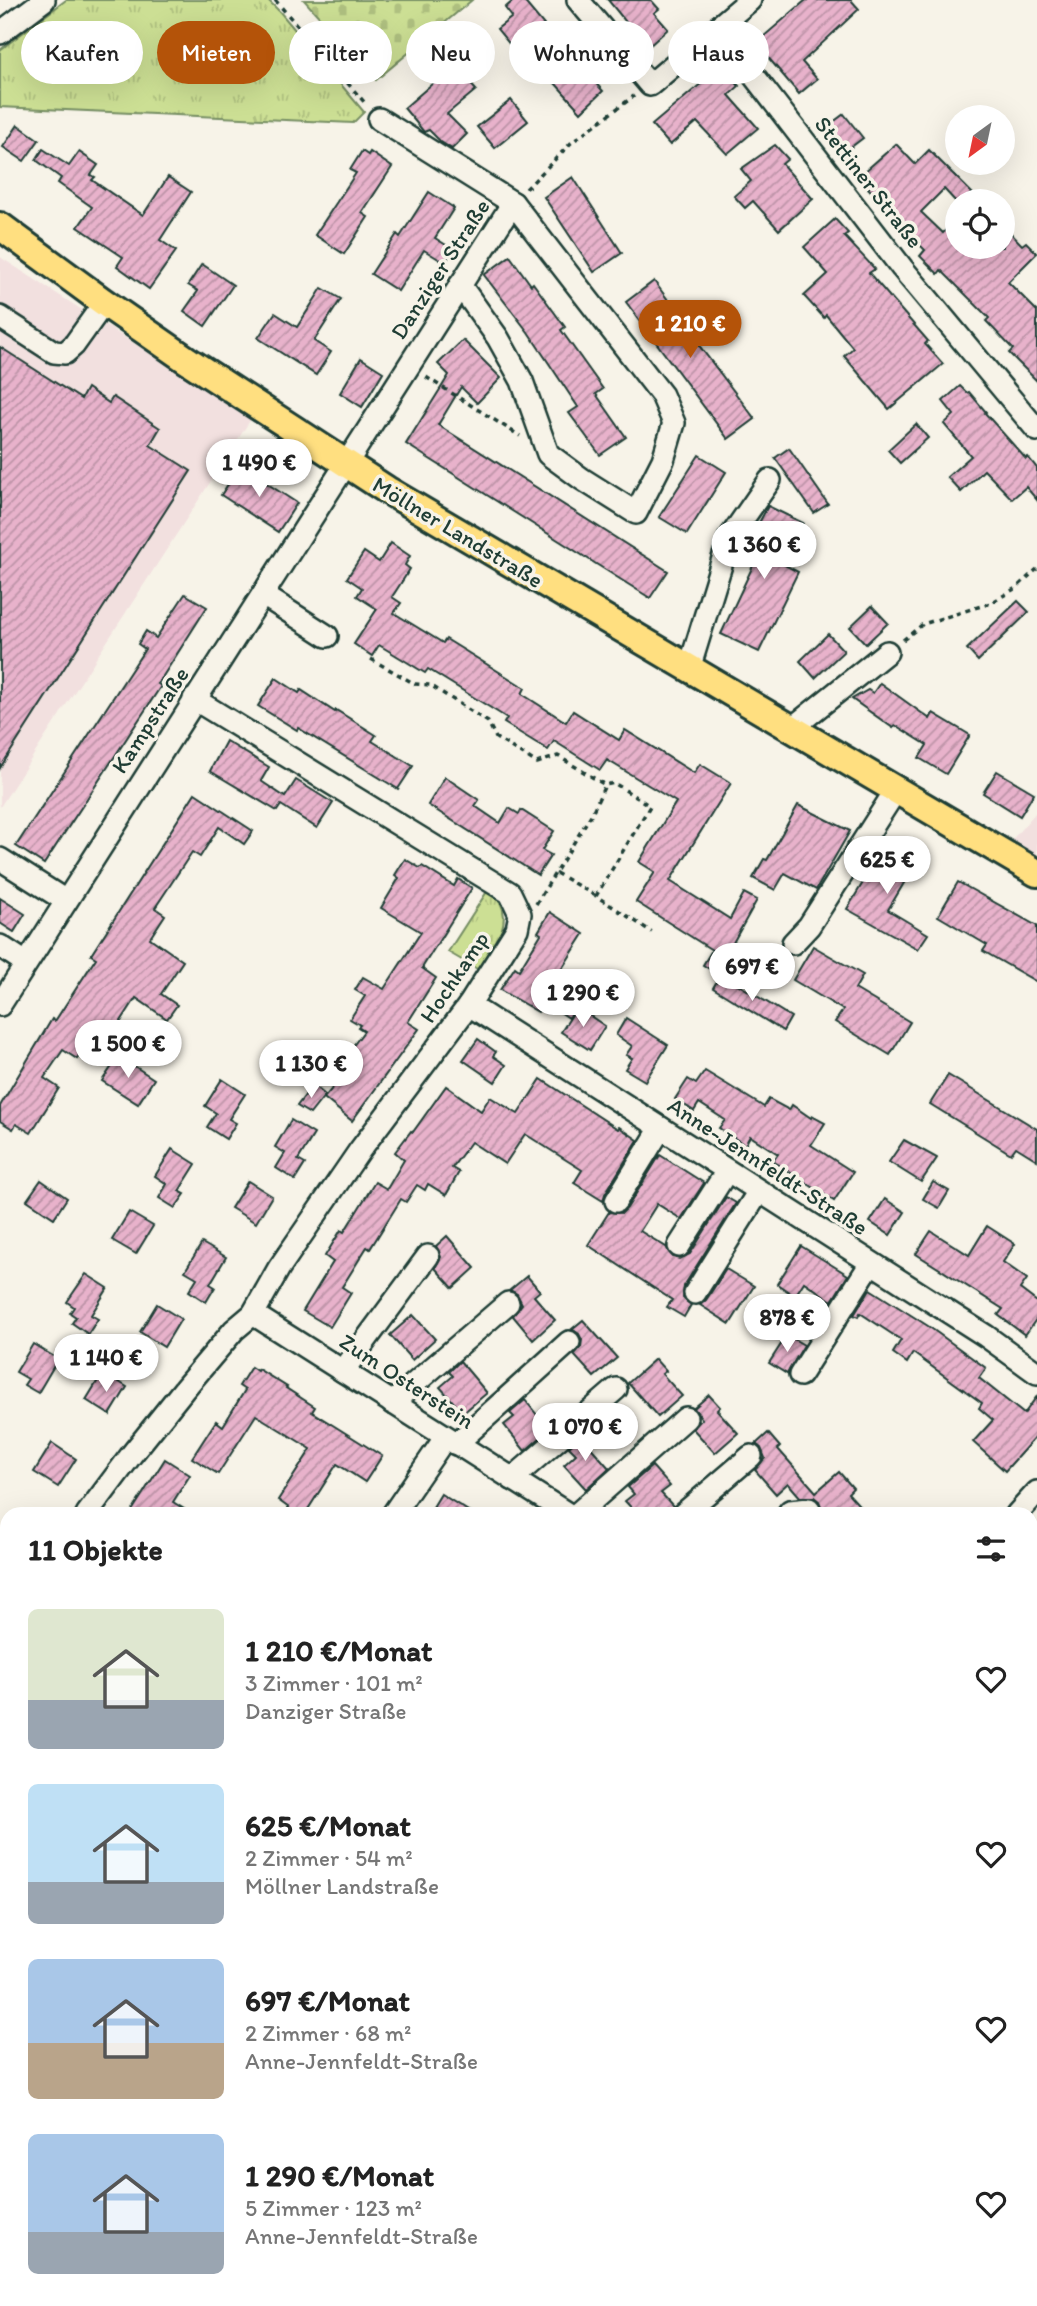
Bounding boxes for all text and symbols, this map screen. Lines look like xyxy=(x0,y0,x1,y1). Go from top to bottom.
chip: Kaufen xyxy=(21,21,143,84)
chip: Mieten xyxy=(157,21,275,84)
chip: Filter xyxy=(289,21,392,84)
chip: Neu xyxy=(406,21,495,84)
chip: Wohnung xyxy=(509,21,654,84)
chip: Haus xyxy=(668,21,769,84)
north arrow xyxy=(945,105,1015,175)
map controls xyxy=(945,105,1015,259)
street label: Stettiner Straße xyxy=(809,110,929,254)
button: locate xyxy=(945,189,1015,259)
street label: Danziger Straße xyxy=(384,194,496,344)
pin: 1 210 € xyxy=(625,300,755,360)
text: 1 210 € xyxy=(654,309,726,337)
pin: 1 490 € xyxy=(194,440,324,499)
text: 1 490 € xyxy=(222,448,296,476)
street label: Möllner Landstraße xyxy=(368,470,548,594)
pin: 1 360 € xyxy=(699,522,829,581)
text: 1 360 € xyxy=(727,530,801,558)
street label: Kampstraße xyxy=(105,661,195,779)
pin: 625 € xyxy=(838,836,936,896)
text: 625 € xyxy=(860,845,914,873)
street label: Hochkamp xyxy=(413,926,495,1028)
pin: 697 € xyxy=(703,944,801,1003)
text: 697 € xyxy=(725,952,779,980)
pin: 1 290 € xyxy=(518,970,648,1029)
text: 1 290 € xyxy=(547,978,619,1006)
pin: 1 500 € xyxy=(63,1020,193,1080)
text: 1 500 € xyxy=(91,1029,165,1057)
pin: 1 130 € xyxy=(246,1040,376,1100)
text: 1 130 € xyxy=(275,1049,347,1077)
street label: Anne-Jennfeldt-Straße xyxy=(663,1091,873,1241)
pin: 878 € xyxy=(738,1294,836,1354)
text: 878 € xyxy=(760,1303,814,1331)
street label: Zum Osterstein xyxy=(334,1327,480,1435)
pin: 1 140 € xyxy=(41,1334,171,1394)
text: 1 140 € xyxy=(70,1343,142,1371)
pin: 1 070 € xyxy=(520,1404,650,1463)
text: 1 070 € xyxy=(548,1412,622,1440)
icon: filters xyxy=(972,1530,1010,1568)
text: 11 Objekte xyxy=(28,1531,163,1568)
text: 1 210 €/Monat xyxy=(245,1632,432,1669)
icon: home xyxy=(84,1637,168,1721)
icon: heart xyxy=(972,1660,1010,1698)
text: 3 Zimmer · 101 m² xyxy=(245,1669,423,1697)
text: Danziger Straße xyxy=(245,1697,406,1725)
text: 625 €/Monat xyxy=(245,1807,411,1844)
icon: home xyxy=(84,1812,168,1896)
icon: heart xyxy=(972,1835,1010,1873)
text: 2 Zimmer · 54 m² xyxy=(245,1844,413,1872)
text: Möllner Landstraße xyxy=(245,1872,439,1900)
text: 697 €/Monat xyxy=(245,1982,410,2019)
icon: home xyxy=(84,1987,168,2071)
icon: heart xyxy=(972,2010,1010,2048)
text: 2 Zimmer · 68 m² xyxy=(245,2019,412,2047)
text: Anne-Jennfeldt-Straße xyxy=(245,2047,478,2075)
text: 1 290 €/Monat xyxy=(245,2157,434,2194)
icon: home xyxy=(84,2162,168,2246)
icon: heart xyxy=(972,2185,1010,2223)
text: 5 Zimmer · 123 m² xyxy=(245,2194,422,2222)
text: Anne-Jennfeldt-Straße xyxy=(245,2222,478,2250)

